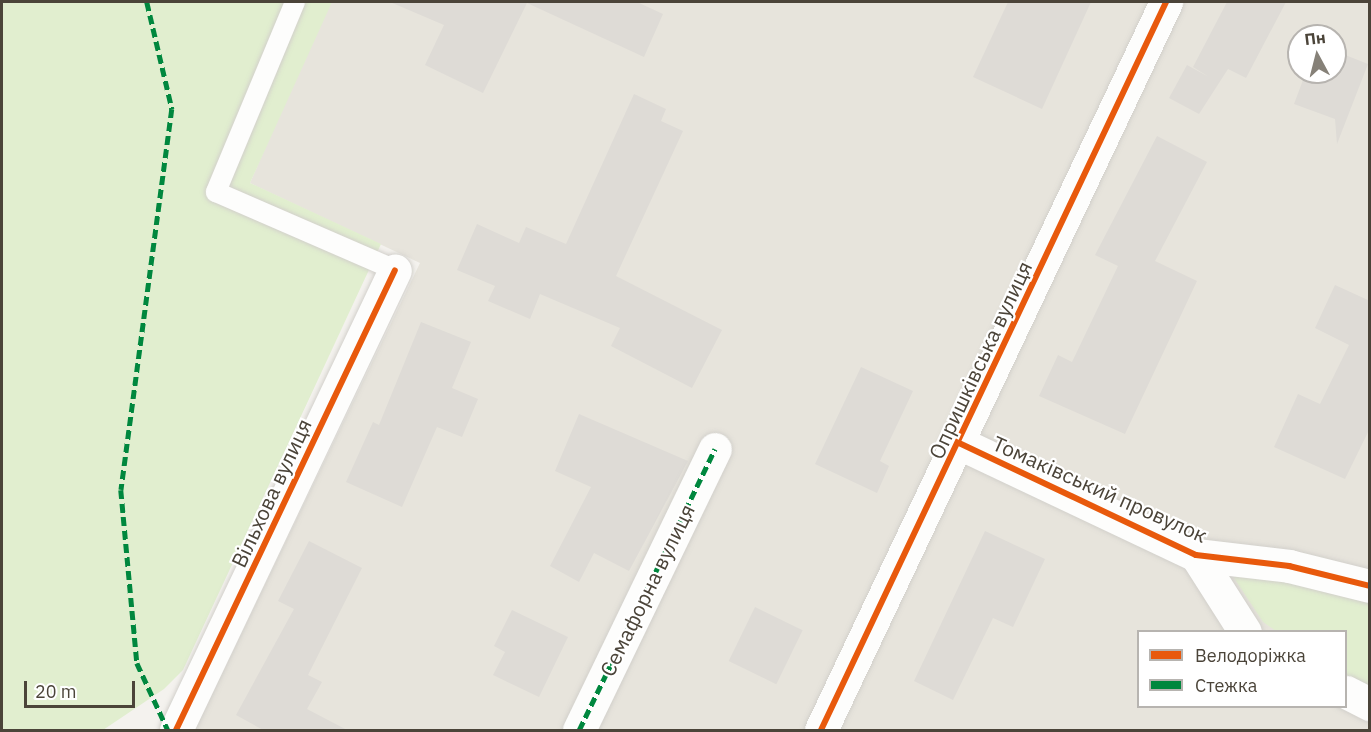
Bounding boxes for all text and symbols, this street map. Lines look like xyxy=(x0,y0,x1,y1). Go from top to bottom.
north arrow xyxy=(1287,24,1347,84)
text: Пн xyxy=(1303,27,1327,49)
street label: Опришківська вулиця xyxy=(923,257,1037,463)
street label: Вільхова вулиця xyxy=(226,415,316,571)
street label: Томаківський провулок xyxy=(989,430,1211,548)
street label: Семафорна вулиця xyxy=(594,500,700,680)
legend xyxy=(1137,630,1347,708)
text: Велодоріжка xyxy=(1195,644,1306,667)
scale bar xyxy=(27,669,138,707)
text: Стежка xyxy=(1195,674,1257,697)
text: 20 m xyxy=(35,680,77,703)

